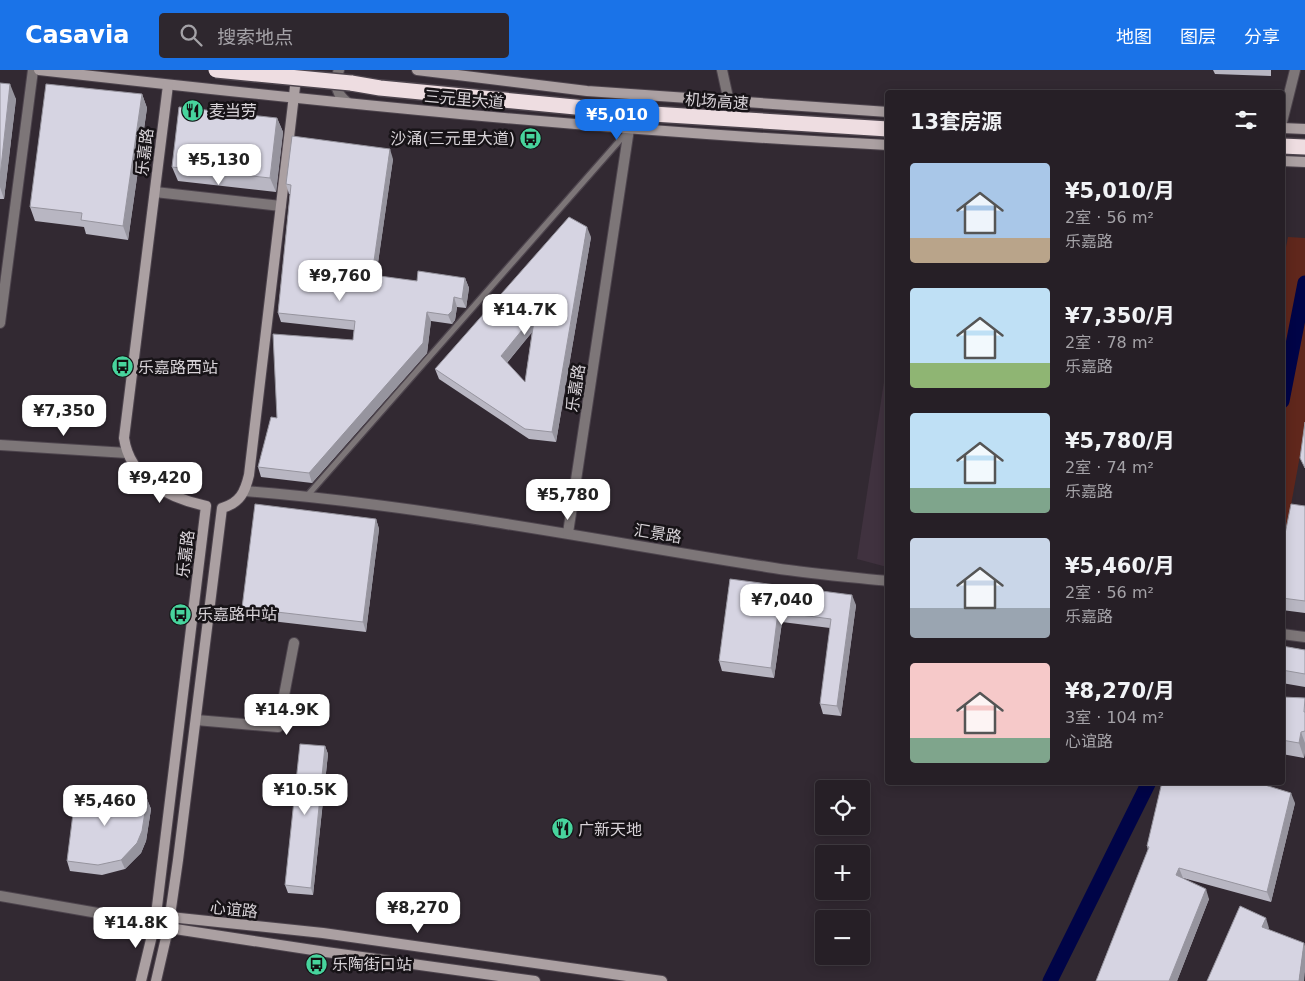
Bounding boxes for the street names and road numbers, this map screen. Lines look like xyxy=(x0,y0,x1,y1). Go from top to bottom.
street label: 三元里大道 xyxy=(423,87,505,112)
street label: 机场高速 xyxy=(684,90,750,113)
street label: 乐嘉路 xyxy=(132,127,157,177)
street label: 乐嘉路 xyxy=(562,363,589,413)
street label: 汇景路 xyxy=(633,520,683,547)
street label: 乐嘉路 xyxy=(173,529,198,579)
street label: 心谊路 xyxy=(209,898,259,921)

